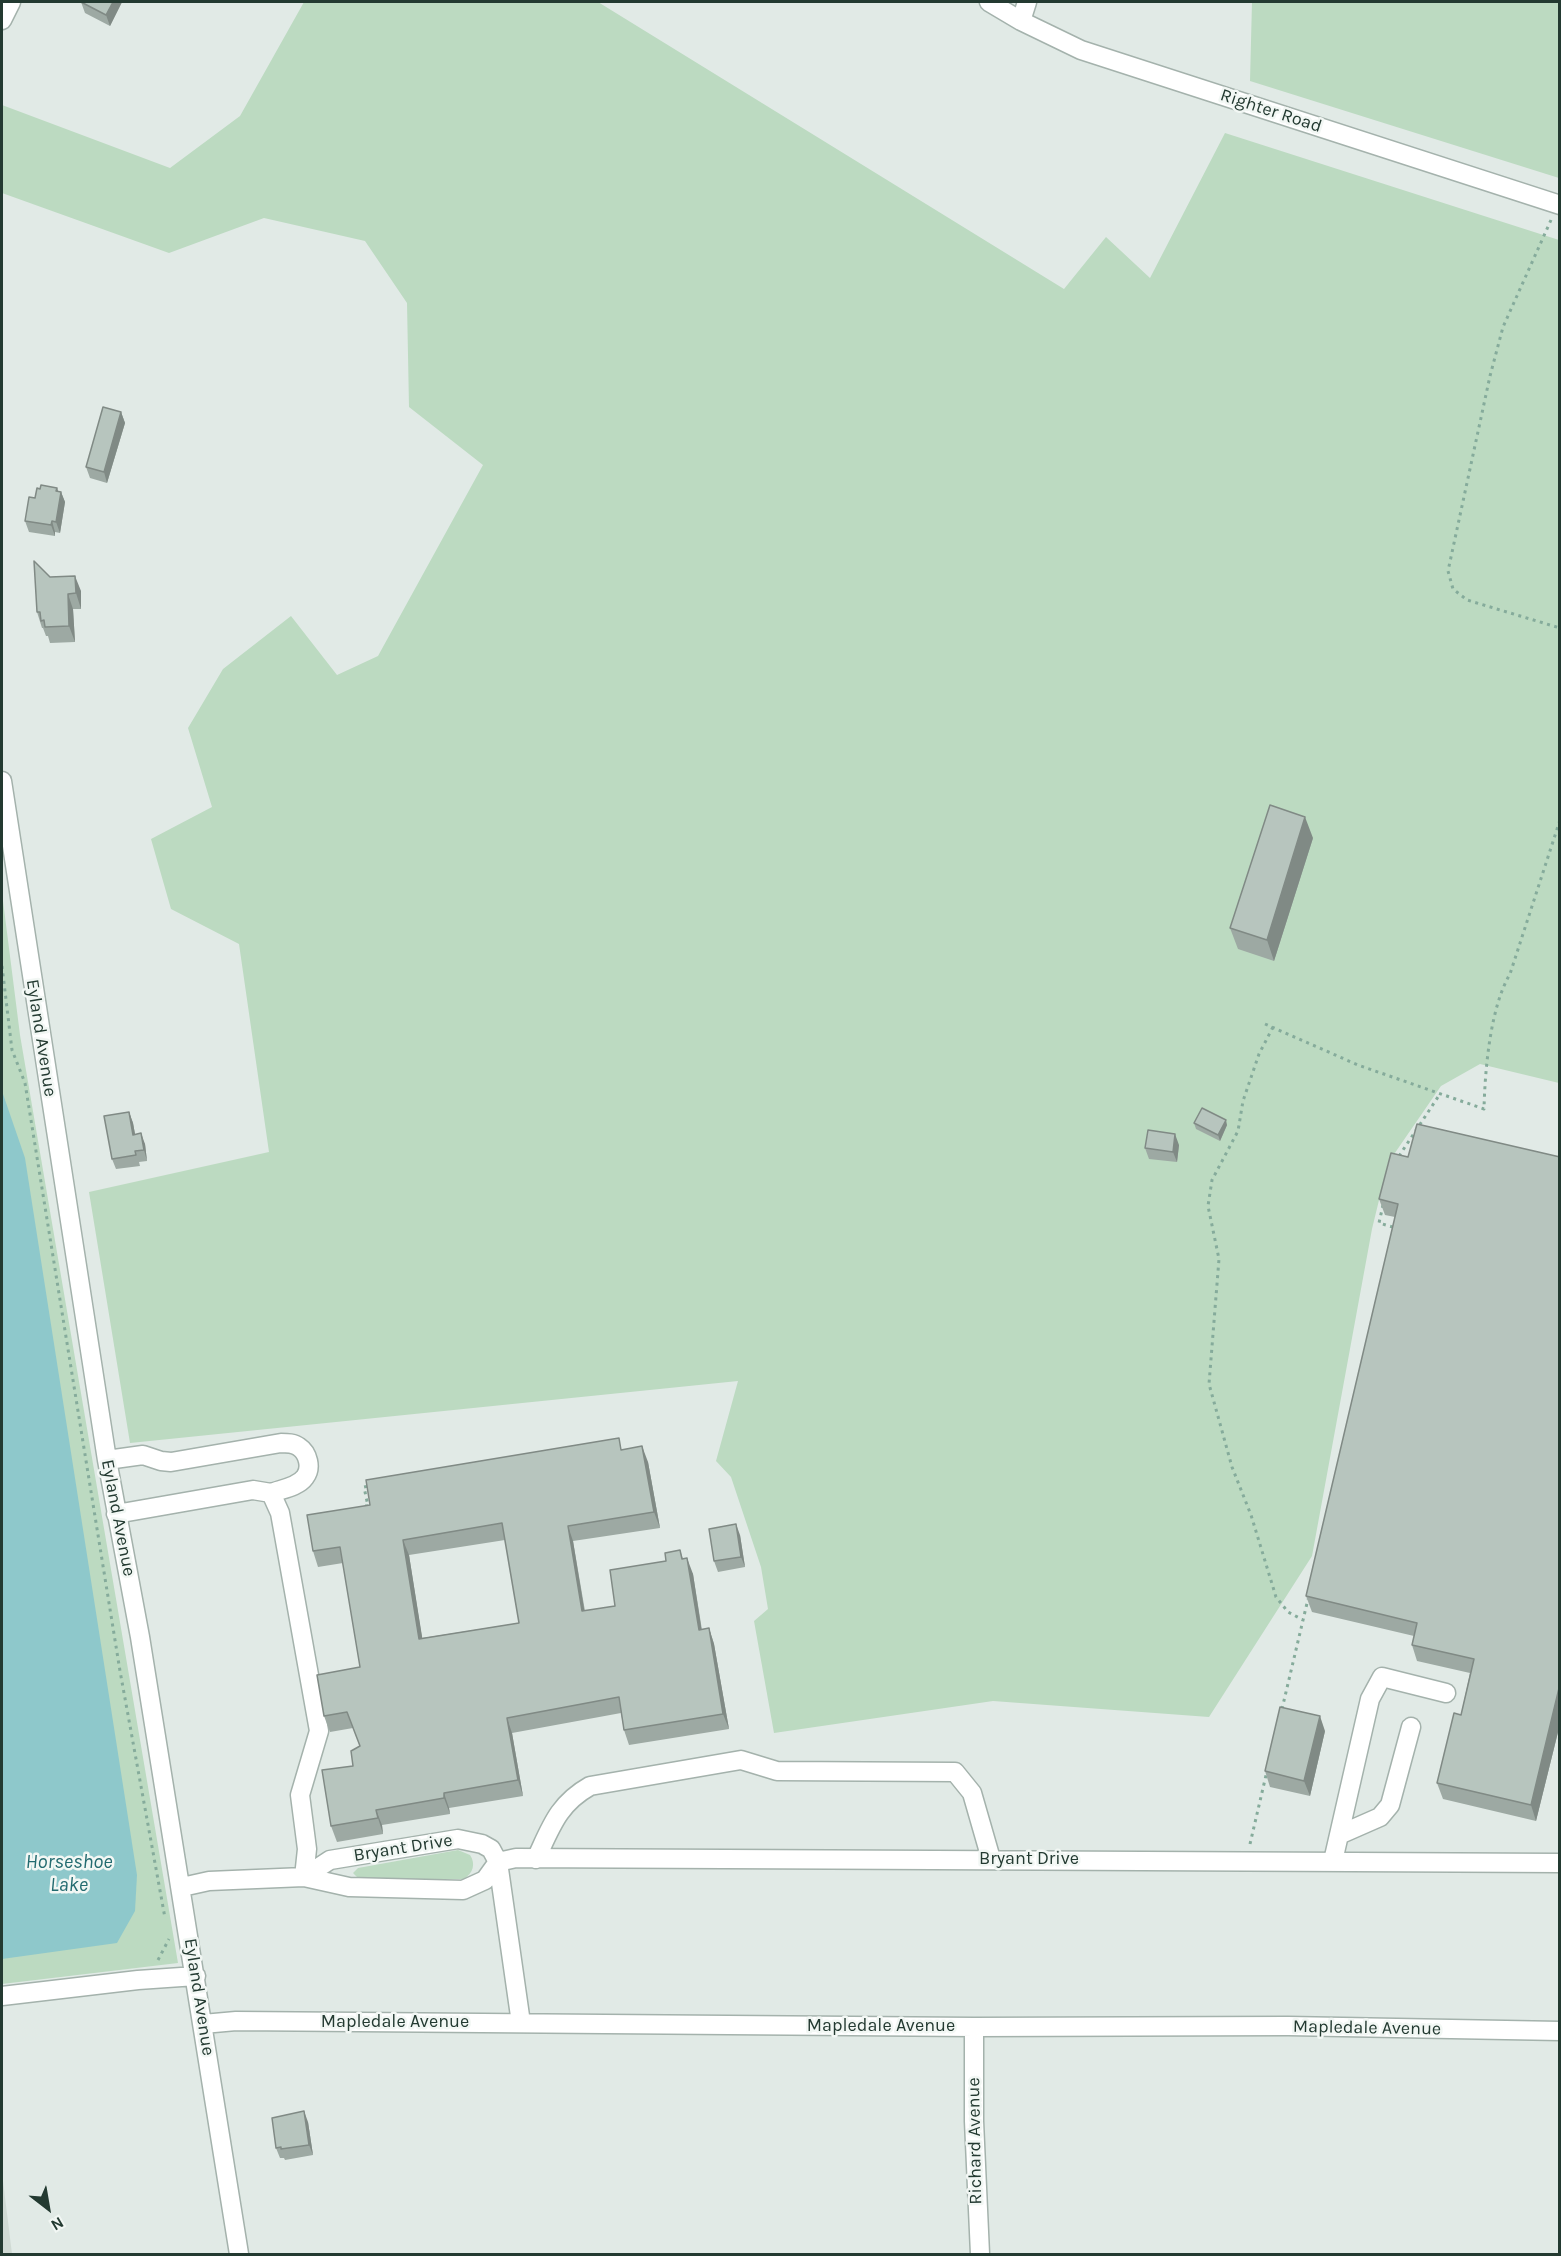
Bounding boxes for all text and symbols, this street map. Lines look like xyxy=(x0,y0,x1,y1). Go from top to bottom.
street label: Righter Road xyxy=(1217,84,1325,138)
street label: Eyland Avenue xyxy=(21,978,61,1098)
street label: Eyland Avenue xyxy=(96,1458,140,1578)
street label: Bryant Drive xyxy=(352,1830,454,1866)
street label: Bryant Drive xyxy=(979,1848,1079,1870)
water label: Horseshoe Lake xyxy=(26,1850,112,1897)
street label: Eyland Avenue xyxy=(179,1937,219,2057)
street label: Mapledale Avenue xyxy=(321,2011,469,2033)
street label: Mapledale Avenue xyxy=(807,2015,955,2037)
street label: Mapledale Avenue xyxy=(1293,2016,1441,2040)
street label: Richard Avenue xyxy=(963,2077,987,2205)
north arrow xyxy=(18,2178,78,2238)
text: N xyxy=(48,2213,67,2235)

